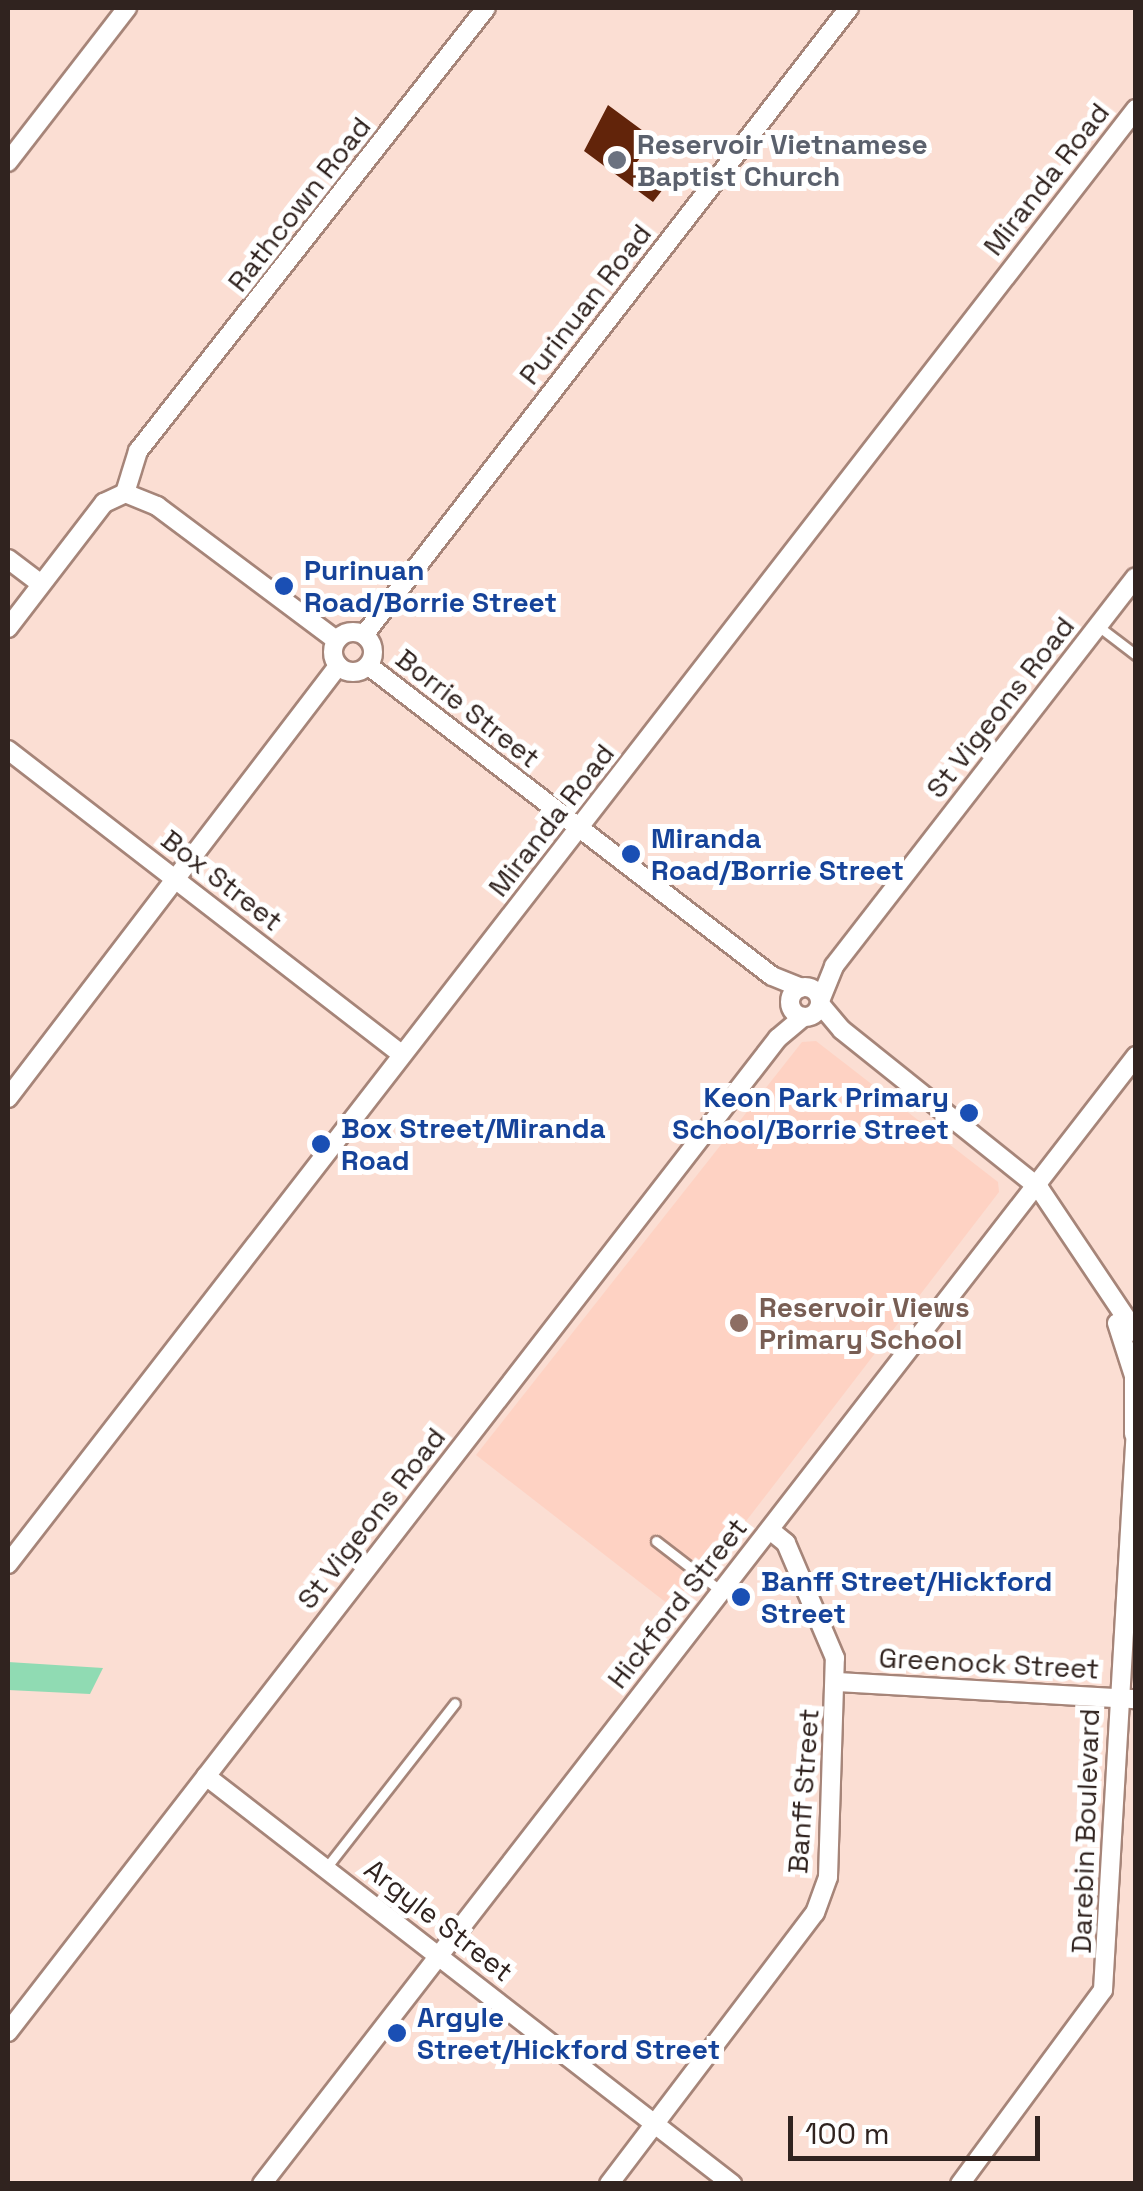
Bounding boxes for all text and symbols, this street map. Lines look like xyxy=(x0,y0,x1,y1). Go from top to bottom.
street label: Miranda Road xyxy=(976,96,1116,262)
street label: Rathcown Road xyxy=(220,110,378,298)
place label: Reservoir Vietnamese Baptist Church xyxy=(637,127,928,193)
marker: Reservoir Vietnamese Baptist Church xyxy=(606,149,628,171)
street label: Purinuan Road xyxy=(512,217,658,391)
place label: Purinuan Road/Borrie Street xyxy=(304,553,557,619)
marker: Purinuan Road/Borrie Street xyxy=(273,575,295,597)
street label: St Vigeons Road xyxy=(919,610,1081,804)
street label: Borrie Street xyxy=(389,641,547,775)
street label: Miranda Road xyxy=(481,737,621,903)
place label: Miranda Road/Borrie Street xyxy=(651,821,904,887)
street label: Box Street xyxy=(155,822,289,938)
marker: Miranda Road/Borrie Street xyxy=(620,843,642,865)
place label: Keon Park Primary School/Borrie Street xyxy=(672,1080,949,1146)
marker: Keon Park Primary School/Borrie Street xyxy=(958,1102,980,1124)
place label: Box Street/Miranda Road xyxy=(341,1111,606,1177)
marker: Box Street/Miranda Road xyxy=(310,1133,332,1155)
place label: Reservoir Views Primary School xyxy=(759,1290,970,1356)
marker: Reservoir Views Primary School xyxy=(728,1312,750,1334)
street label: St Vigeons Road xyxy=(290,1421,452,1615)
street label: Hickford Street xyxy=(600,1511,754,1695)
place label: Banff Street/Hickford Street xyxy=(761,1564,1052,1630)
marker: Banff Street/Hickford Street xyxy=(730,1586,752,1608)
street label: Greenock Street xyxy=(878,1640,1100,1686)
street label: Banff Street xyxy=(780,1707,826,1875)
street label: Darebin Boulevard xyxy=(1064,1708,1106,1954)
street label: Argyle Street xyxy=(358,1852,520,1988)
place label: Argyle Street/Hickford Street xyxy=(417,2000,720,2066)
marker: Argyle Street/Hickford Street xyxy=(386,2022,408,2044)
scale bar xyxy=(793,2096,1046,2158)
text: 100 m xyxy=(805,2114,890,2153)

